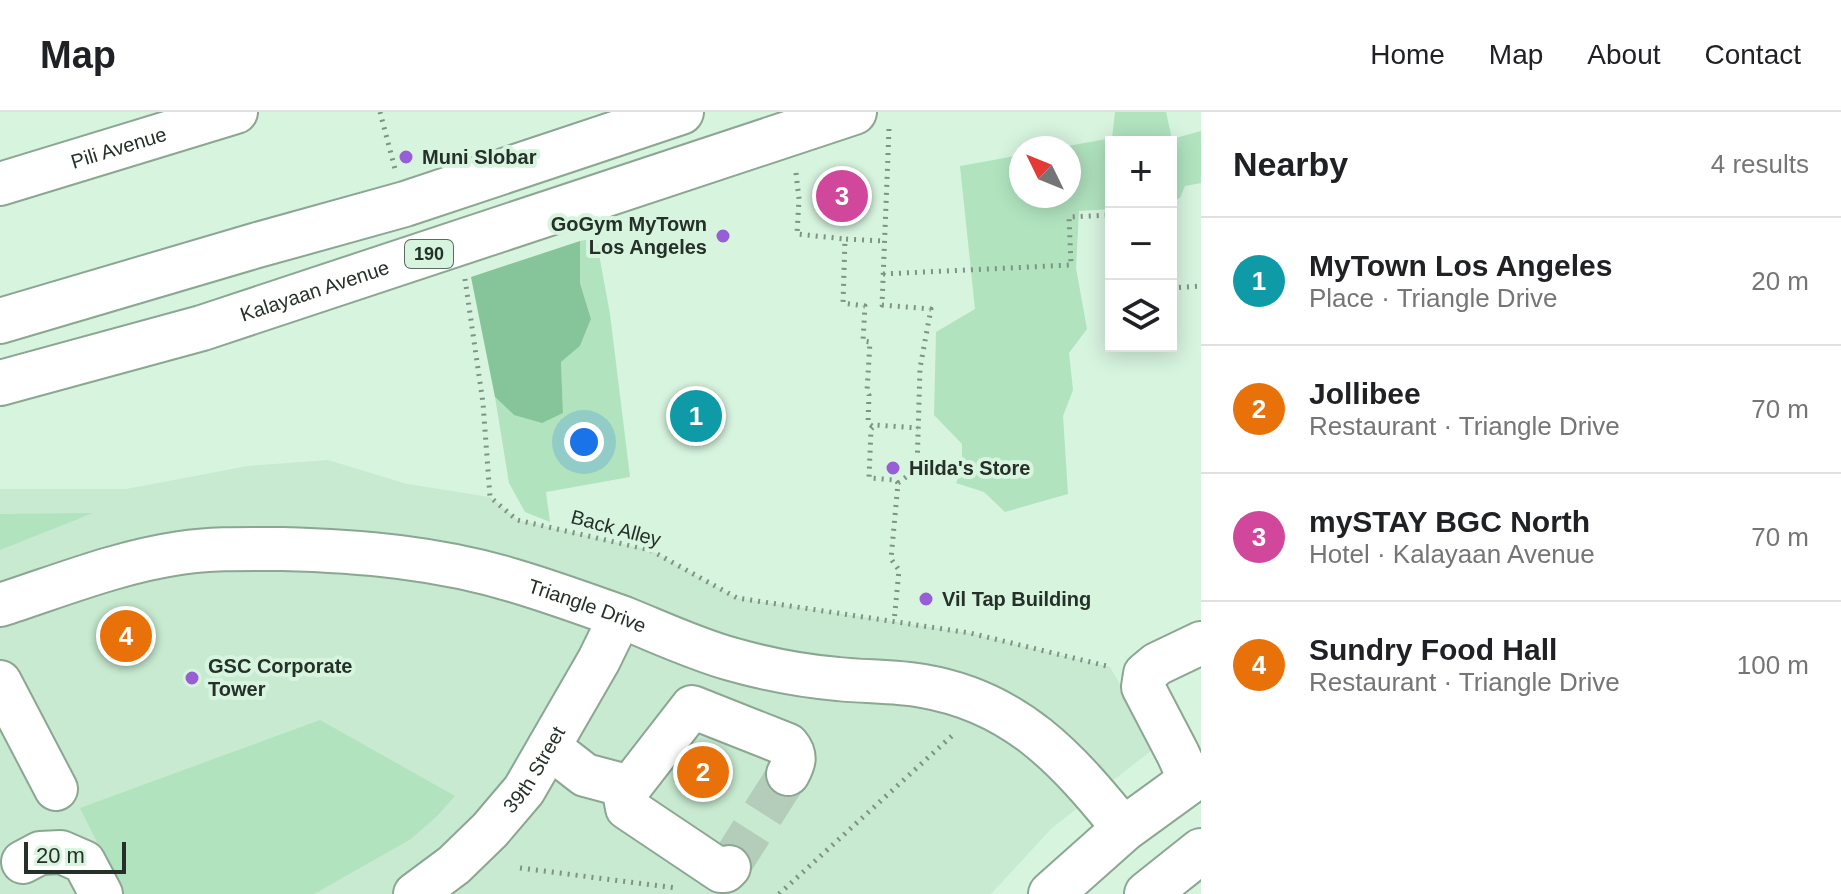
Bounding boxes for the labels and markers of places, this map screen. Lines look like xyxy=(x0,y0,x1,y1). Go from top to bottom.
place label: Muni Slobar xyxy=(422,146,537,168)
marker: Muni Slobar xyxy=(397,148,415,166)
pin: 3 xyxy=(816,166,868,226)
place label: GoGym MyTown Los Angeles xyxy=(551,213,707,258)
marker: GoGym MyTown Los Angeles xyxy=(714,227,732,245)
pin: 1 xyxy=(670,386,722,446)
place label: Hilda's Store xyxy=(909,457,1030,479)
marker: Hilda's Store xyxy=(884,459,902,477)
place label: Vil Tap Building xyxy=(942,588,1091,610)
marker: Vil Tap Building xyxy=(917,590,935,608)
pin: 4 xyxy=(100,606,152,666)
place label: GSC Corporate Tower xyxy=(208,655,352,700)
marker: GSC Corporate Tower xyxy=(183,669,201,687)
pin: 2 xyxy=(677,742,729,802)

